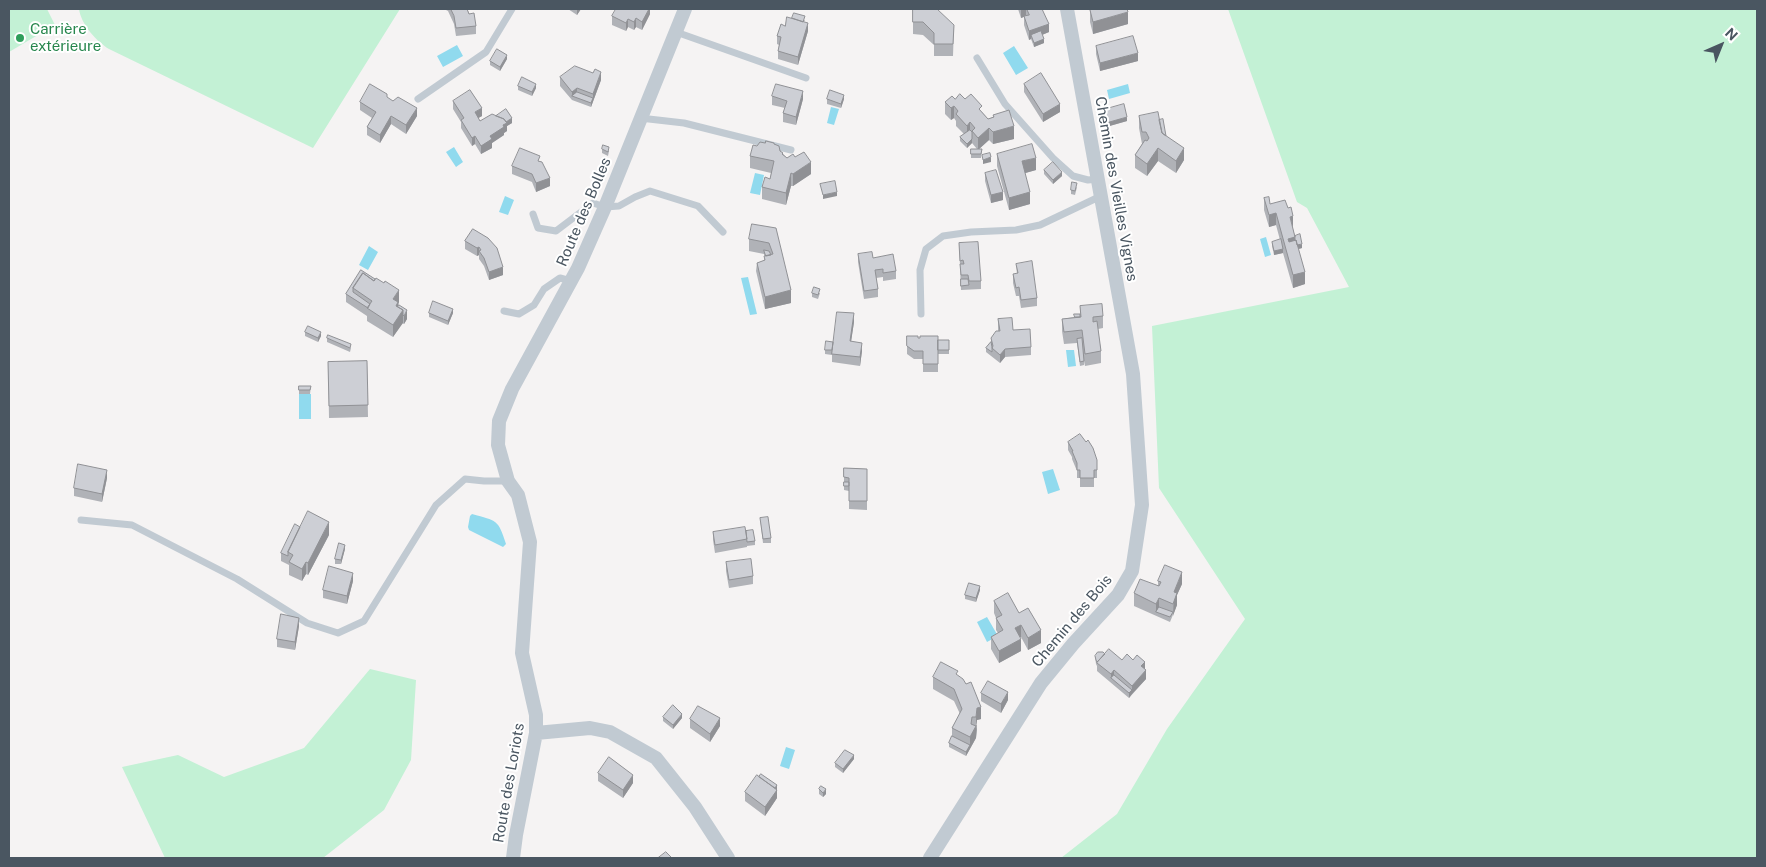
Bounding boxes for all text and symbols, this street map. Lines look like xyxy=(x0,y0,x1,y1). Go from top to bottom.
place label: Carrière extérieure xyxy=(30,20,101,55)
north arrow xyxy=(1696,20,1746,70)
text: N xyxy=(1722,25,1741,44)
marker: Carrière extérieure xyxy=(14,32,26,44)
street label: Chemin des Vieilles Vignes xyxy=(1091,95,1141,283)
street label: Route des Bolles xyxy=(553,155,615,269)
street label: Chemin des Bois xyxy=(1028,571,1116,671)
street label: Route des Loriots xyxy=(490,722,528,844)

